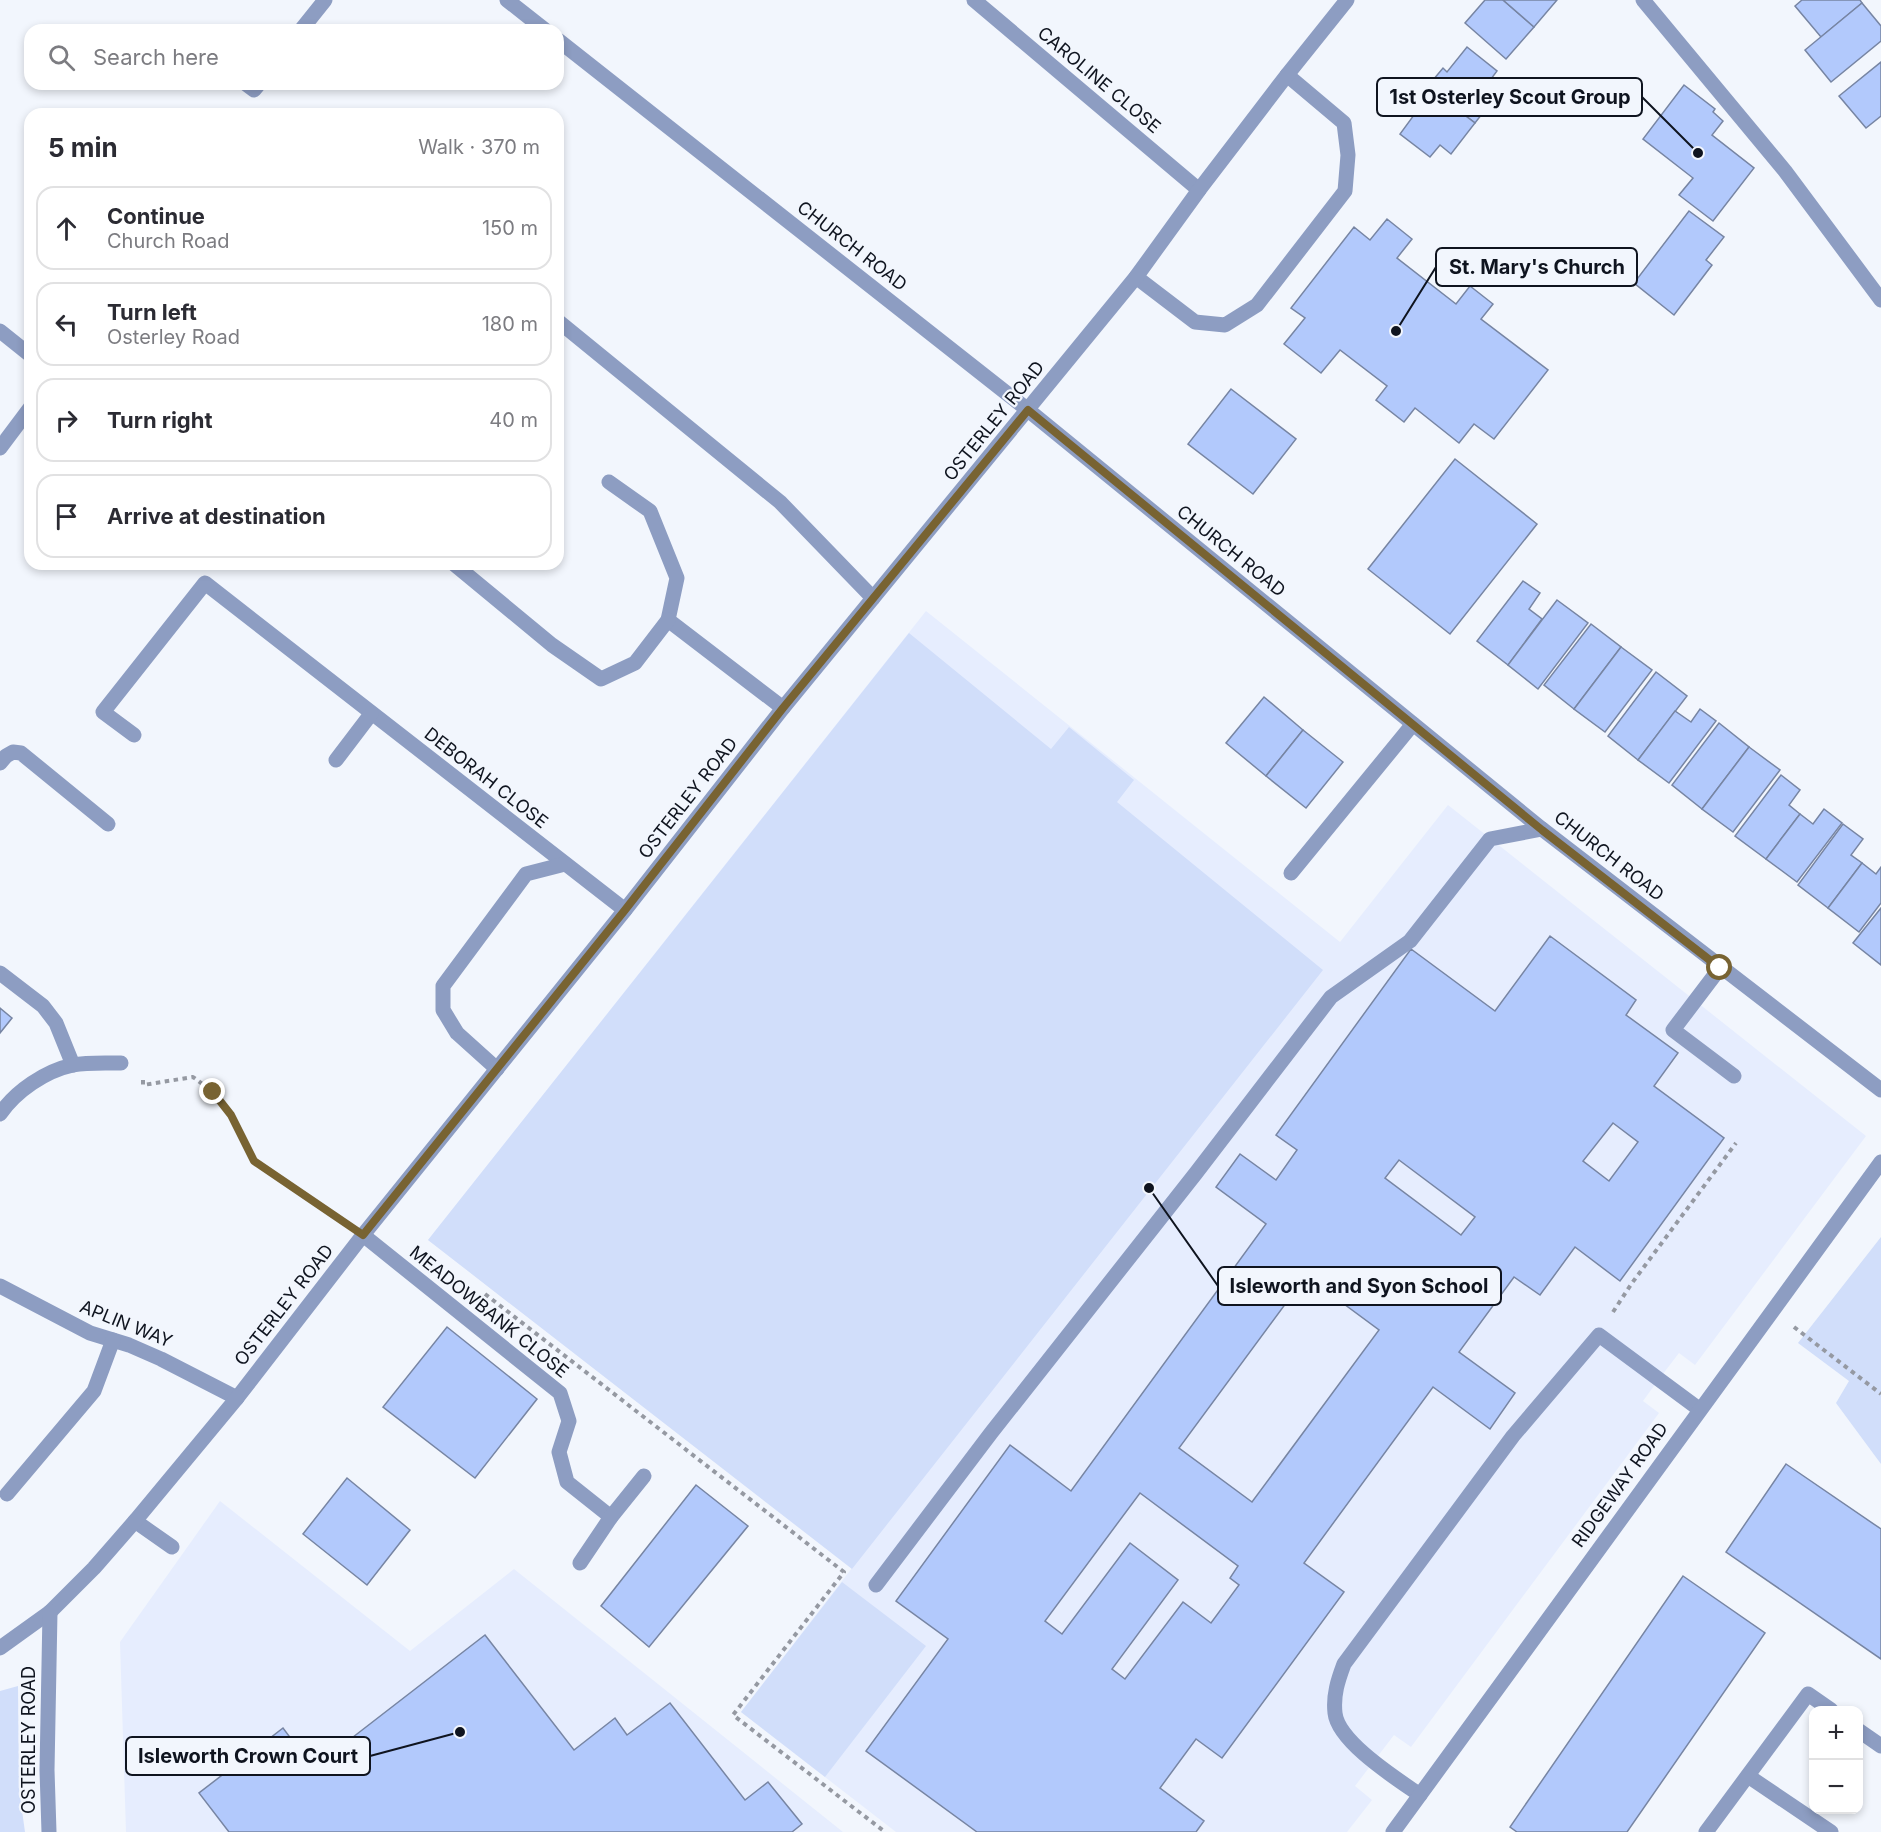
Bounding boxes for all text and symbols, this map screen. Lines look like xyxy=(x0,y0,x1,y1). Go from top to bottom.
street label: CAROLINE CLOSE xyxy=(1034,22,1165,137)
search box xyxy=(24,24,564,90)
icon: search xyxy=(45,41,78,74)
text: Search here xyxy=(93,44,219,70)
callout: 1st Osterley Scout Group xyxy=(1377,78,1642,116)
text: 1st Osterley Scout Group xyxy=(1389,85,1631,109)
text: 5 min xyxy=(48,132,118,163)
text: Walk · 370 m xyxy=(418,135,540,159)
street label: CHURCH ROAD xyxy=(793,196,911,295)
text: Continue xyxy=(107,203,205,229)
icon: ahead xyxy=(50,212,83,245)
text: 150 m xyxy=(482,216,538,240)
text: Church Road xyxy=(107,229,230,253)
callout: St. Mary's Church xyxy=(1436,248,1637,286)
text: St. Mary's Church xyxy=(1449,255,1625,279)
text: Turn left xyxy=(107,299,197,325)
icon: left xyxy=(50,308,83,341)
text: 180 m xyxy=(482,312,538,336)
text: Osterley Road xyxy=(107,325,240,349)
street label: OSTERLEY ROAD xyxy=(939,357,1048,485)
icon: right xyxy=(50,404,83,437)
text: Turn right xyxy=(107,407,213,433)
text: 40 m xyxy=(489,408,538,432)
icon: arrive xyxy=(50,500,83,533)
street label: CHURCH ROAD xyxy=(1173,501,1290,601)
text: Arrive at destination xyxy=(107,503,326,529)
street label: DEBORAH CLOSE xyxy=(420,723,552,832)
street label: OSTERLEY ROAD xyxy=(634,733,741,862)
street label: CHURCH ROAD xyxy=(1550,806,1668,905)
route start xyxy=(1706,954,1732,980)
route end xyxy=(199,1078,225,1104)
street label: OSTERLEY ROAD xyxy=(230,1240,337,1369)
street label: MEADOWBANK CLOSE xyxy=(406,1241,573,1382)
callout: Isleworth and Syon School xyxy=(1218,1267,1501,1305)
text: Isleworth and Syon School xyxy=(1230,1274,1488,1298)
street label: APLIN WAY xyxy=(77,1296,175,1352)
street label: RIDGEWAY ROAD xyxy=(1567,1418,1672,1551)
street label: OSTERLEY ROAD xyxy=(18,1666,39,1814)
map controls xyxy=(1809,1706,1863,1814)
button: + xyxy=(1809,1706,1863,1760)
callout: Isleworth Crown Court xyxy=(126,1737,370,1775)
text: Isleworth Crown Court xyxy=(138,1744,358,1768)
button: − xyxy=(1809,1760,1863,1814)

